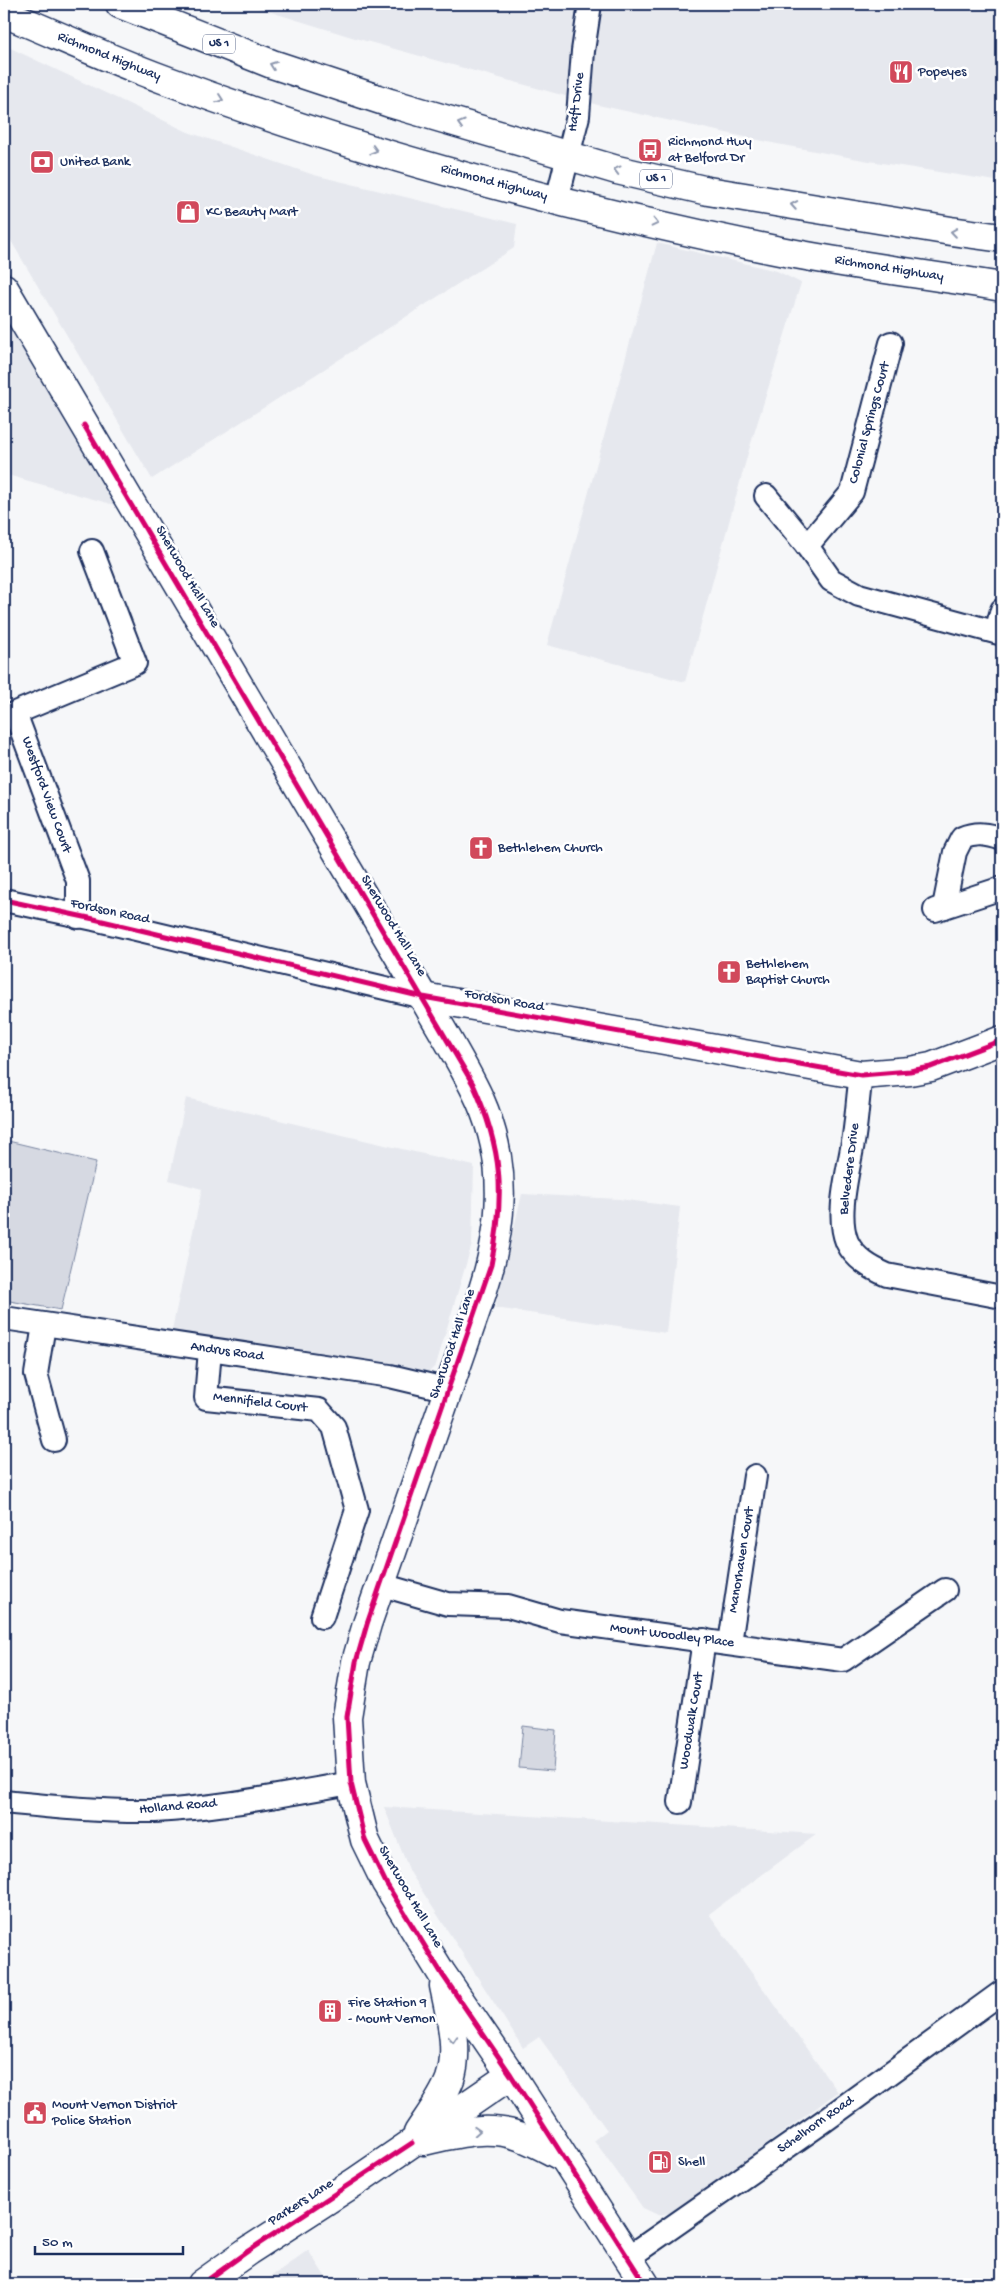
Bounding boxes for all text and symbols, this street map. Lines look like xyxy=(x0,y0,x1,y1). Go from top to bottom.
street label: Richmond Highway xyxy=(55,29,163,86)
road number: US 1 xyxy=(203,34,235,54)
restaurant icon: Popeyes xyxy=(888,59,914,85)
one-way arrow xyxy=(269,61,278,71)
place label: Popeyes xyxy=(917,64,967,81)
street label: Haft Drive xyxy=(565,71,589,133)
one-way arrow xyxy=(215,93,224,103)
one-way arrow xyxy=(458,120,466,130)
place label: Richmond Hwy at Belford Dr xyxy=(668,134,752,167)
bus stop icon: Richmond Hwy at Belford Dr xyxy=(637,137,663,163)
one-way arrow xyxy=(369,144,378,154)
bank icon: United Bank xyxy=(29,149,55,175)
place label: United Bank xyxy=(60,154,132,171)
street label: Richmond Highway xyxy=(439,161,549,205)
one-way arrow xyxy=(613,165,622,176)
road number: US 1 xyxy=(640,170,672,188)
shop icon: KC Beauty Mart xyxy=(175,199,201,225)
one-way arrow xyxy=(789,200,798,211)
place label: KC Beauty Mart xyxy=(206,204,299,221)
one-way arrow xyxy=(651,217,660,228)
one-way arrow xyxy=(950,227,958,237)
street label: Richmond Highway xyxy=(833,252,945,286)
street label: Colonial Springs Court xyxy=(846,359,895,486)
street label: Sherwood Hall Lane xyxy=(151,523,224,632)
street label: Westford View Court xyxy=(17,735,75,857)
church icon: Bethlehem Church xyxy=(468,835,494,861)
place label: Bethlehem Church xyxy=(497,840,603,857)
street label: Sherwood Hall Lane xyxy=(356,872,430,980)
street label: Fordson Road xyxy=(68,895,153,929)
place label: Bethlehem Baptist Church xyxy=(745,956,830,989)
church icon: Bethlehem Baptist Church xyxy=(716,959,742,985)
street label: Fordson Road xyxy=(462,985,547,1017)
street label: Belvedere Drive xyxy=(836,1121,864,1217)
street label: Sherwood Hall Lane xyxy=(426,1286,480,1401)
street label: Andrus Road xyxy=(189,1338,266,1366)
street label: Mennifield Court xyxy=(212,1389,309,1417)
street label: Manorhaven Court xyxy=(725,1505,759,1614)
street label: Mount Woodley Place xyxy=(609,1620,736,1652)
street label: Woodwalk Court xyxy=(676,1670,708,1771)
street label: Holland Road xyxy=(138,1795,219,1819)
street label: Sherwood Hall Lane xyxy=(374,1843,447,1952)
place label: Fire Station 9 - Mount Vernon xyxy=(347,1995,436,2028)
building icon: Fire Station 9 - Mount Vernon xyxy=(317,1998,343,2024)
one-way arrow xyxy=(448,2036,459,2044)
street label: Schelhorn Road xyxy=(775,2091,859,2158)
place label: Mount Vernon District Police Station xyxy=(51,2097,178,2130)
public building icon: Mount Vernon District Police Station xyxy=(22,2100,48,2126)
one-way arrow xyxy=(473,2126,481,2137)
fuel station icon: Shell xyxy=(647,2149,673,2175)
place label: Shell xyxy=(678,2154,705,2171)
street label: Parkers Lane xyxy=(264,2175,337,2231)
scale bar xyxy=(35,2223,182,2255)
text: 50 m xyxy=(42,2234,73,2252)

